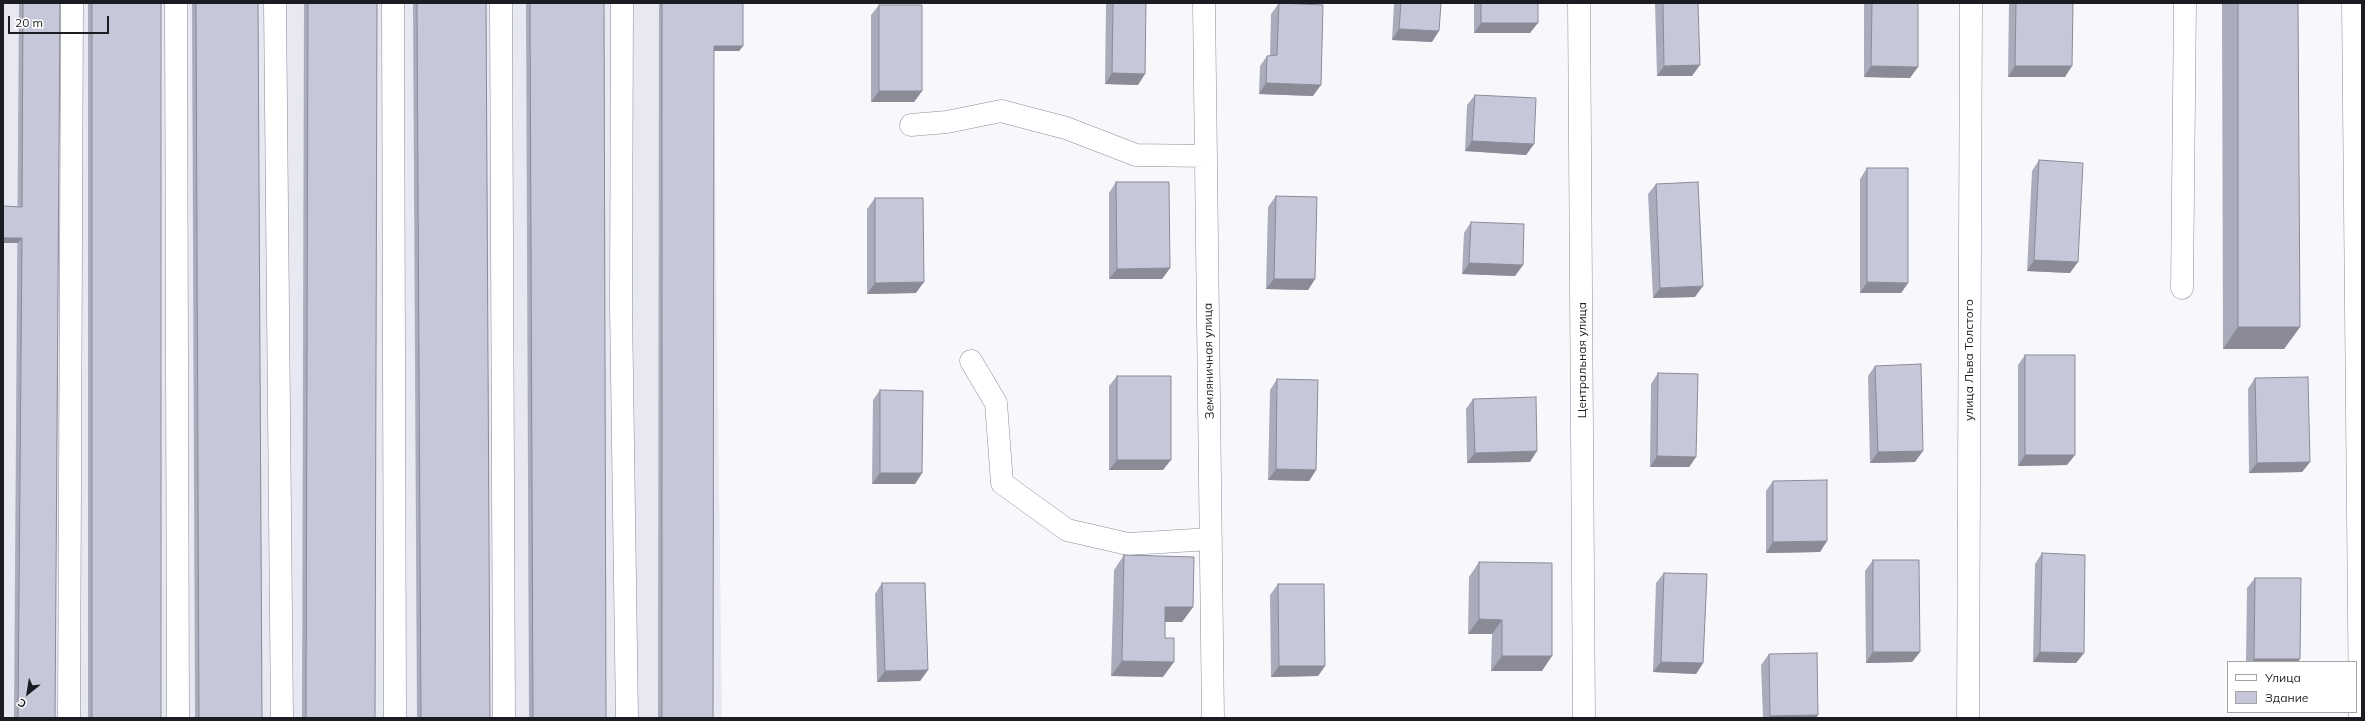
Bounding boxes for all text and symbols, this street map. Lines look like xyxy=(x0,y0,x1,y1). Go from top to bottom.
scale bar xyxy=(10,8,111,34)
text: 20 m xyxy=(15,15,43,30)
street label: улица Льва Толстого xyxy=(1962,299,1976,421)
street label: Центральная улица xyxy=(1575,302,1589,418)
street label: Земляничная улица xyxy=(1201,303,1217,419)
legend xyxy=(2227,661,2357,713)
text: Улица xyxy=(2265,670,2301,685)
north arrow xyxy=(8,673,48,713)
text: Здание xyxy=(2265,690,2308,705)
text: С xyxy=(15,695,29,711)

